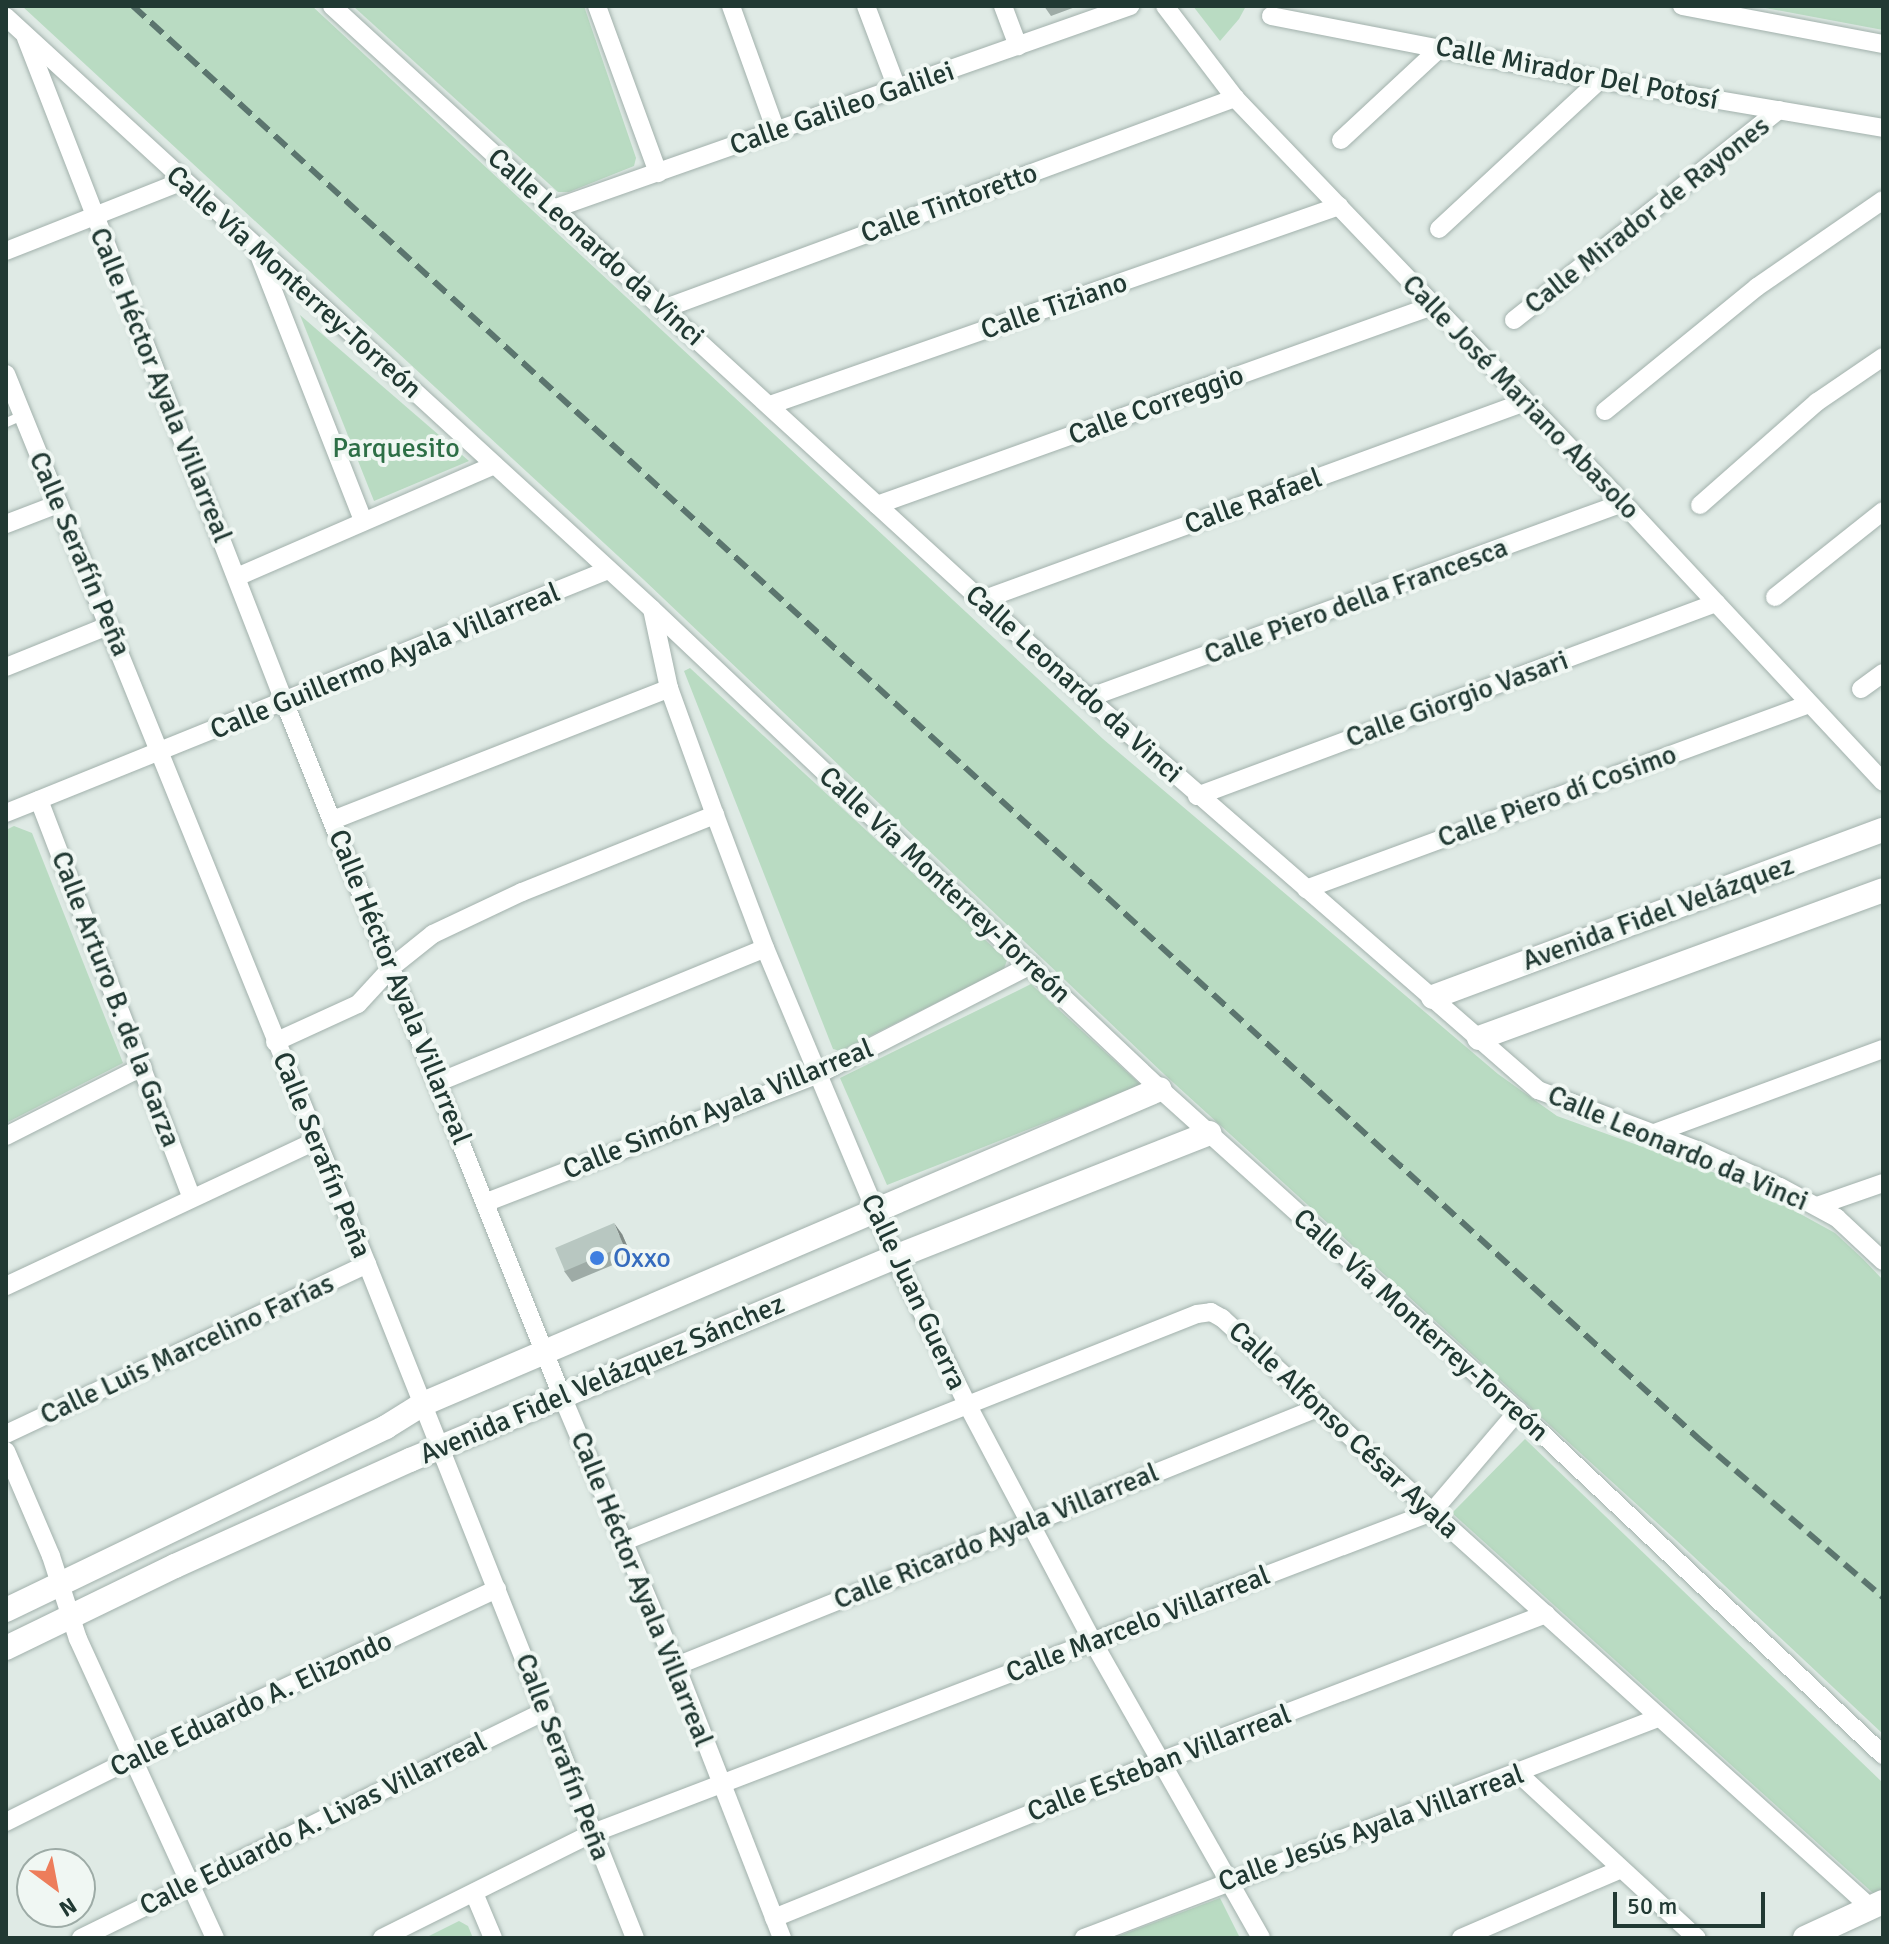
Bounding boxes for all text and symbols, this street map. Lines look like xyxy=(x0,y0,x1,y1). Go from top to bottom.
street label: Calle Mirador Del Potosí xyxy=(1433,29,1721,117)
street label: Calle Galileo Galilei xyxy=(725,54,959,162)
street label: Calle Mirador de Rayones xyxy=(1518,109,1776,321)
street label: Calle Leonardo da Vinci xyxy=(481,141,711,353)
street label: Calle Tintoretto xyxy=(856,156,1042,250)
street label: Calle Vía Monterrey-Torreón xyxy=(159,158,429,406)
street label: Calle Héctor Ayala Villarreal xyxy=(82,223,240,547)
street label: Calle Tiziano xyxy=(976,265,1132,347)
street label: Calle José Mariano Abasolo xyxy=(1395,268,1647,526)
street label: Calle Correggio xyxy=(1064,358,1248,452)
park label: Parquesito xyxy=(332,431,460,465)
street label: Calle Serafín Peña xyxy=(22,447,138,661)
street label: Calle Rafael xyxy=(1180,461,1326,541)
street label: Calle Piero della Francesca xyxy=(1200,530,1512,672)
street label: Calle Guillermo Ayala Villarreal xyxy=(205,575,565,747)
street label: Calle Leonardo da Vinci xyxy=(959,578,1189,790)
street label: Calle Giorgio Vasari xyxy=(1341,643,1573,755)
street label: Calle Piero dí Cosimo xyxy=(1433,737,1681,855)
street label: Calle Vía Monterrey-Torreón xyxy=(812,759,1078,1011)
street label: Calle Héctor Ayala Villarreal xyxy=(321,825,479,1149)
street label: Calle Arturo B. de la Garza xyxy=(44,846,188,1152)
street label: Avenida Fidel Velázquez xyxy=(1518,848,1798,978)
street label: Calle Simón Ayala Villarreal xyxy=(558,1031,878,1187)
street label: Calle Serafín Peña xyxy=(265,1047,379,1263)
street label: Calle Leonardo da Vinci xyxy=(1543,1078,1813,1218)
street label: Calle Juan Guerra xyxy=(854,1189,974,1395)
street label: Calle Vía Monterrey-Torreón xyxy=(1286,1201,1556,1449)
place label: Oxxo xyxy=(613,1241,671,1275)
marker: Oxxo xyxy=(588,1249,606,1267)
street label: Calle Luis Marcelino Farías xyxy=(35,1266,339,1432)
street label: Avenida Fidel Velázquez Sánchez xyxy=(415,1287,789,1471)
street label: Calle Alfonso César Ayala xyxy=(1222,1314,1466,1546)
street label: Calle Héctor Ayala Villarreal xyxy=(563,1427,721,1751)
street label: Calle Ricardo Ayala Villarreal xyxy=(829,1455,1163,1617)
street label: Calle Marcelo Villarreal xyxy=(1001,1558,1275,1690)
street label: Calle Eduardo A. Elizondo xyxy=(105,1624,397,1784)
street label: Calle Serafín Peña xyxy=(508,1649,618,1865)
street label: Calle Esteban Villarreal xyxy=(1022,1697,1296,1829)
street label: Calle Eduardo A. Livas Villarreal xyxy=(134,1725,492,1923)
street label: Calle Jesús Ayala Villarreal xyxy=(1214,1757,1528,1899)
north arrow xyxy=(16,1848,96,1928)
scale bar xyxy=(1617,1876,1769,1926)
text: 50 m xyxy=(1627,1891,1677,1921)
text: N xyxy=(54,1892,82,1923)

